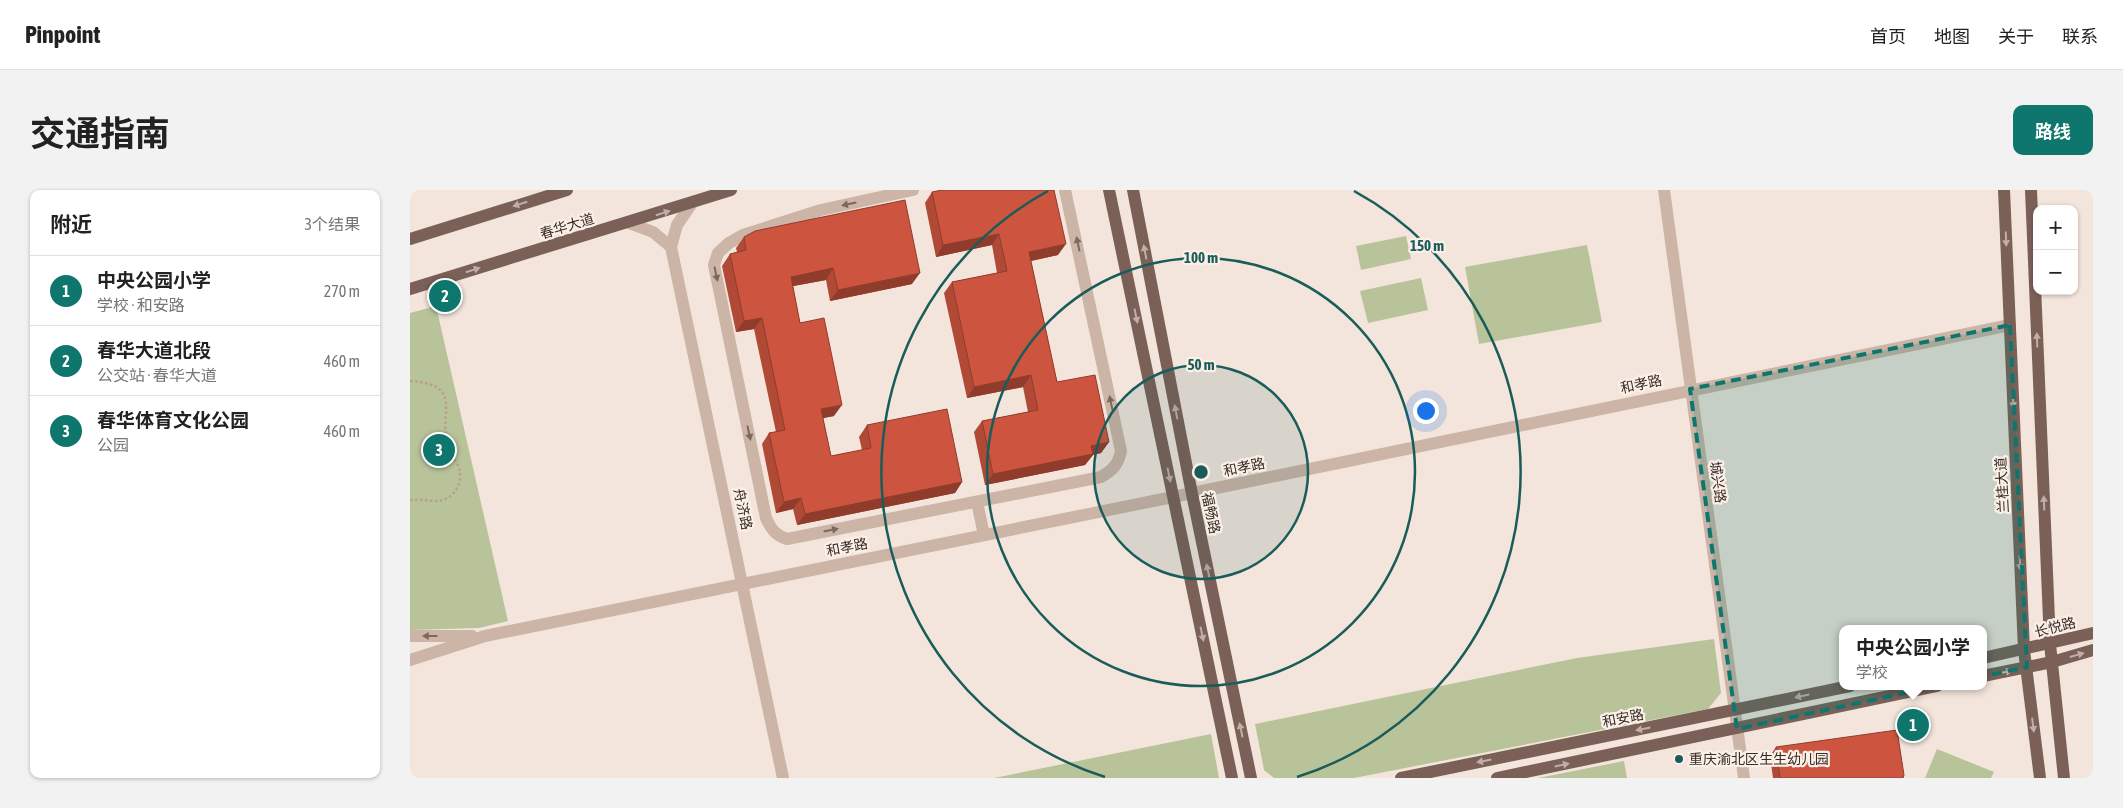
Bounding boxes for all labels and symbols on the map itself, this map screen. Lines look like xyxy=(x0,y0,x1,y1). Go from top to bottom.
one-way arrow xyxy=(841,200,856,208)
one-way arrow xyxy=(512,201,527,209)
one-way arrow xyxy=(655,208,670,216)
street label: 春华大道 xyxy=(538,210,596,242)
one-way arrow xyxy=(2002,231,2010,247)
one-way arrow xyxy=(1074,237,1082,252)
text: 150 m xyxy=(1410,237,1444,254)
one-way arrow xyxy=(1141,244,1149,260)
text: 100 m xyxy=(1184,249,1218,266)
one-way arrow xyxy=(466,265,481,273)
one-way arrow xyxy=(712,266,720,281)
pin: 2 xyxy=(429,277,461,315)
one-way arrow xyxy=(1132,308,1140,324)
one-way arrow xyxy=(2033,332,2041,348)
text: 50 m xyxy=(1188,356,1215,373)
street label: 和孝路 xyxy=(1619,372,1663,396)
one-way arrow xyxy=(2009,393,2017,409)
one-way arrow xyxy=(1107,396,1115,411)
your location xyxy=(1413,398,1439,424)
one-way arrow xyxy=(1172,403,1180,419)
one-way arrow xyxy=(745,425,753,441)
pin: 3 xyxy=(423,431,455,469)
street label: 和孝路 xyxy=(1222,455,1266,479)
street label: 兰桂大道 xyxy=(1993,457,2011,513)
street label: 城兴路 xyxy=(1707,460,1729,504)
centre of rings xyxy=(1192,463,1210,481)
one-way arrow xyxy=(1165,467,1173,483)
street label: 舟济路 xyxy=(731,487,755,531)
street label: 福畅路 xyxy=(1199,491,1223,535)
one-way arrow xyxy=(2040,494,2048,510)
one-way arrow xyxy=(823,526,839,534)
street label: 和孝路 xyxy=(825,535,869,559)
one-way arrow xyxy=(2017,556,2025,572)
one-way arrow xyxy=(1204,564,1212,579)
street label: 长悦路 xyxy=(2033,614,2077,640)
one-way arrow xyxy=(1198,626,1206,642)
one-way arrow xyxy=(422,632,438,640)
one-way arrow xyxy=(2069,651,2084,659)
one-way arrow xyxy=(1997,668,2012,676)
one-way arrow xyxy=(1794,692,1810,700)
street label: 和安路 xyxy=(1601,706,1645,730)
pin: 1 xyxy=(1897,706,1929,744)
one-way arrow xyxy=(2029,718,2037,734)
one-way arrow xyxy=(1237,723,1245,738)
one-way arrow xyxy=(1635,725,1650,733)
place label: 重庆渝北区生生幼儿园 xyxy=(1689,751,1829,767)
marker: 重庆渝北区生生幼儿园 xyxy=(1673,753,1685,765)
one-way arrow xyxy=(1475,758,1491,766)
one-way arrow xyxy=(1554,760,1570,768)

